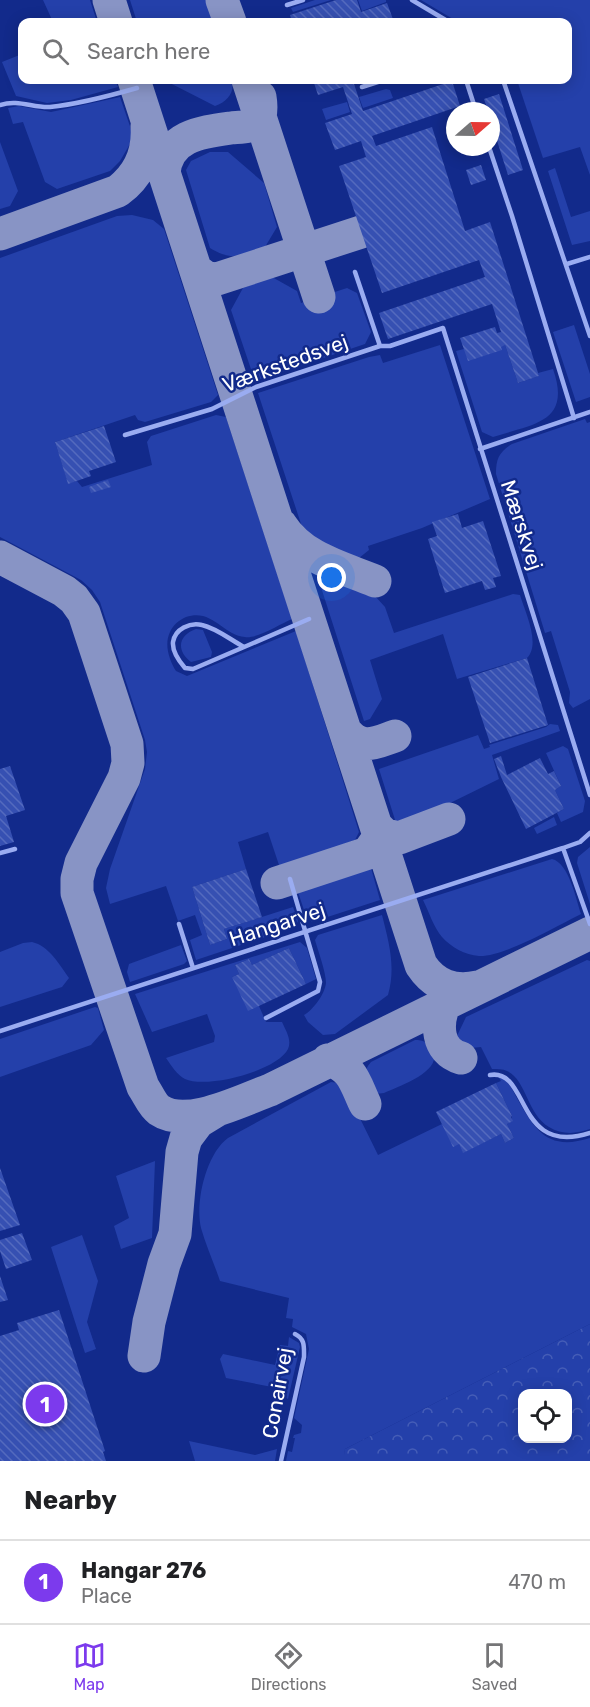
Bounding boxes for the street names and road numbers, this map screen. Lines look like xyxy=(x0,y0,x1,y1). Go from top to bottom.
street label: Værkstedsvej xyxy=(219,329,351,397)
street label: Mærskvej xyxy=(496,477,548,573)
street label: Hangarvej xyxy=(226,897,328,951)
street label: Conairvej xyxy=(257,1346,297,1440)

